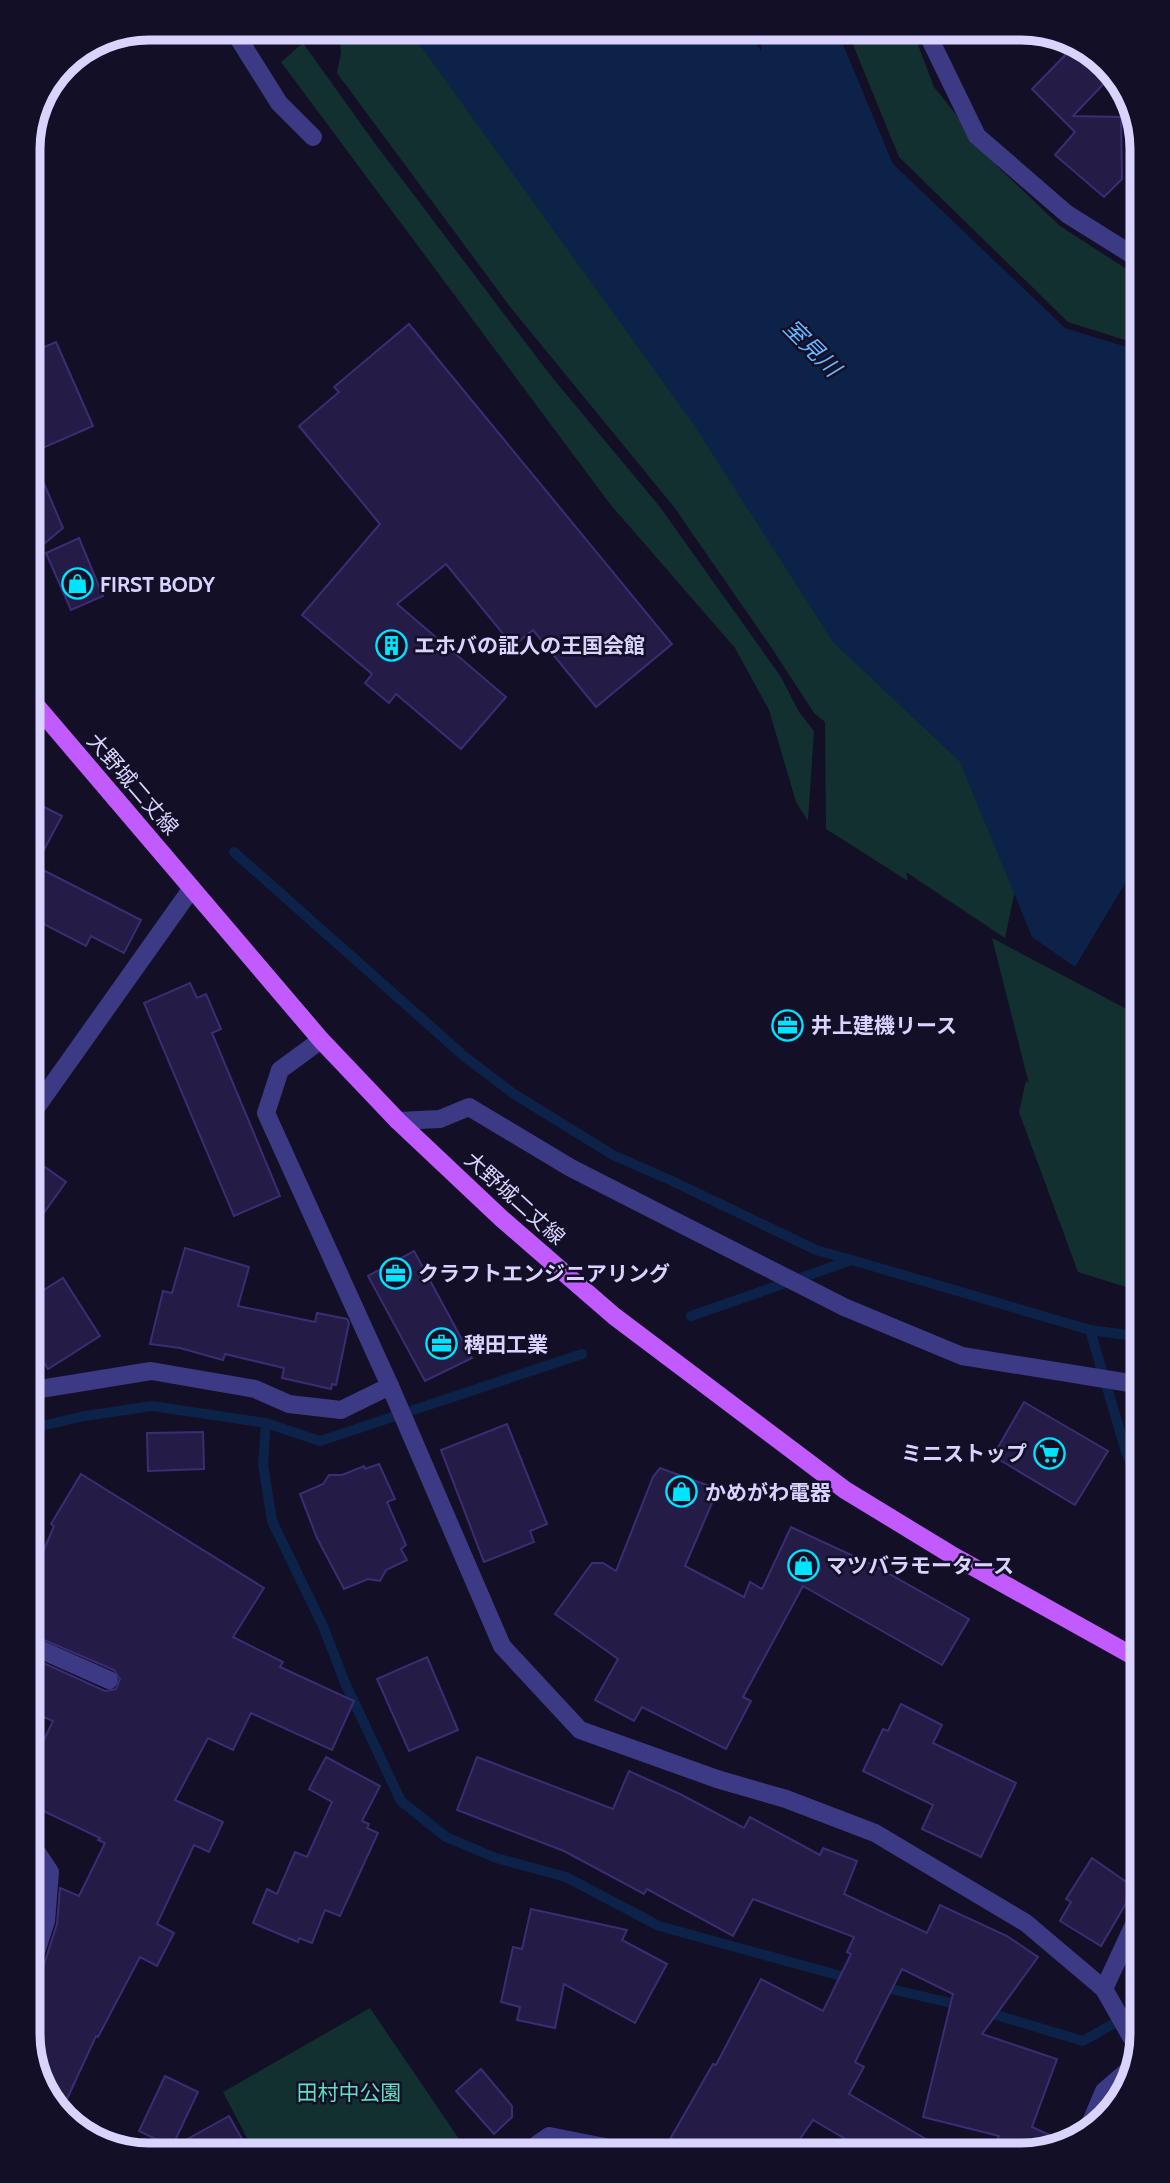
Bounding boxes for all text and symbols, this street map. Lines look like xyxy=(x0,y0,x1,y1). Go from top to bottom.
water label: 室見川 xyxy=(778,314,848,384)
shop icon: FIRST BODY xyxy=(60,567,94,601)
place label: FIRST BODY xyxy=(100,572,215,597)
building icon: エホバの証人の王国会館 xyxy=(374,628,408,662)
place label: エホバの証人の王国会館 xyxy=(414,633,645,658)
street label: 大野城二丈線 xyxy=(82,728,184,840)
office icon: 井上建機リース xyxy=(771,1008,805,1042)
place label: 井上建機リース xyxy=(811,1013,957,1038)
street label: 大野城二丈線 xyxy=(460,1147,570,1249)
office icon: クラフトエンジニアリング xyxy=(378,1256,412,1290)
place label: クラフトエンジニアリング xyxy=(418,1261,670,1286)
office icon: 稗田工業 xyxy=(424,1327,458,1361)
place label: 稗田工業 xyxy=(464,1332,548,1357)
supermarket icon: ミニストップ xyxy=(1033,1436,1067,1470)
place label: ミニストップ xyxy=(901,1441,1027,1466)
shop icon: かめがわ電器 xyxy=(665,1475,699,1509)
place label: かめがわ電器 xyxy=(705,1480,831,1505)
shop icon: マツバラモータース xyxy=(786,1548,820,1582)
place label: マツバラモータース xyxy=(826,1553,1014,1578)
park label: 田村中公園 xyxy=(297,2080,402,2105)

